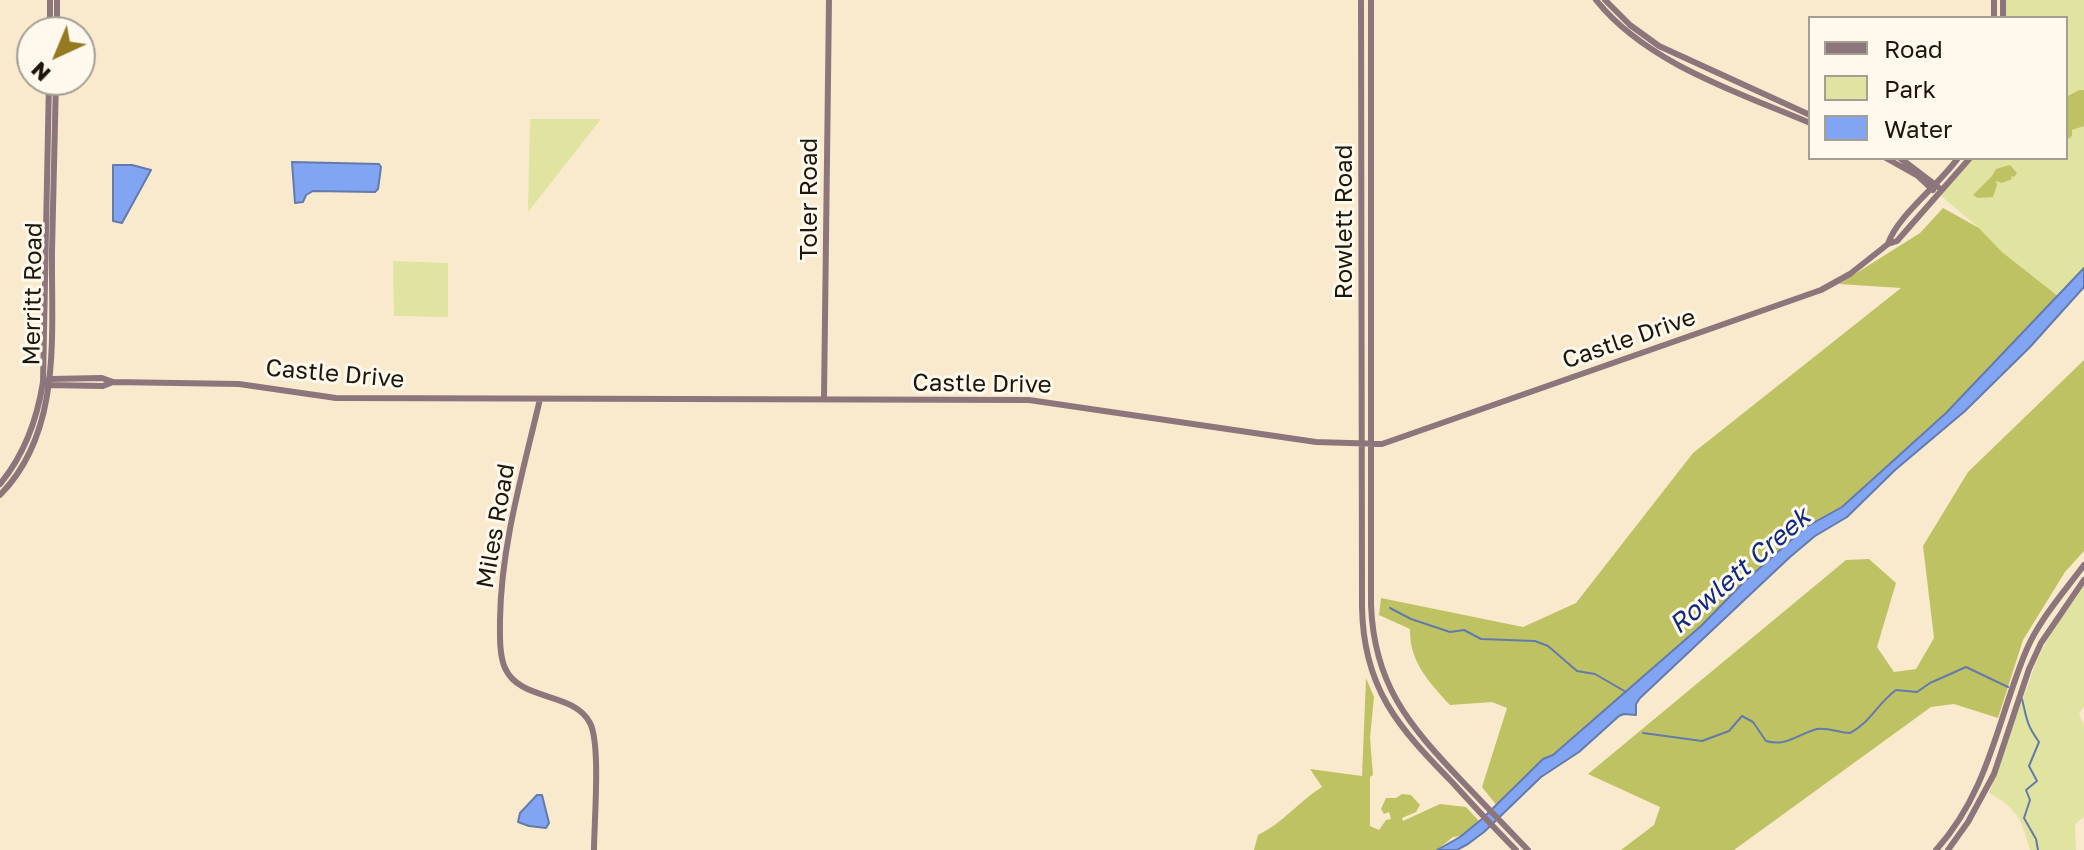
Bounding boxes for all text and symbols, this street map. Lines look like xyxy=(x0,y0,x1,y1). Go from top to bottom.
north arrow xyxy=(16,16,96,96)
legend xyxy=(1808,16,2068,160)
text: Road xyxy=(1884,34,1943,63)
text: N xyxy=(25,57,56,88)
text: Park xyxy=(1884,74,1936,103)
text: Water xyxy=(1884,114,1952,143)
street label: Toler Road xyxy=(795,138,823,260)
street label: Rowlett Road xyxy=(1330,145,1358,299)
street label: Merritt Road xyxy=(17,222,49,366)
street label: Castle Drive xyxy=(1559,303,1699,375)
street label: Castle Drive xyxy=(264,354,406,394)
street label: Castle Drive xyxy=(912,368,1052,400)
street label: Miles Road xyxy=(471,461,521,591)
water label: Rowlett Creek xyxy=(1663,501,1817,641)

